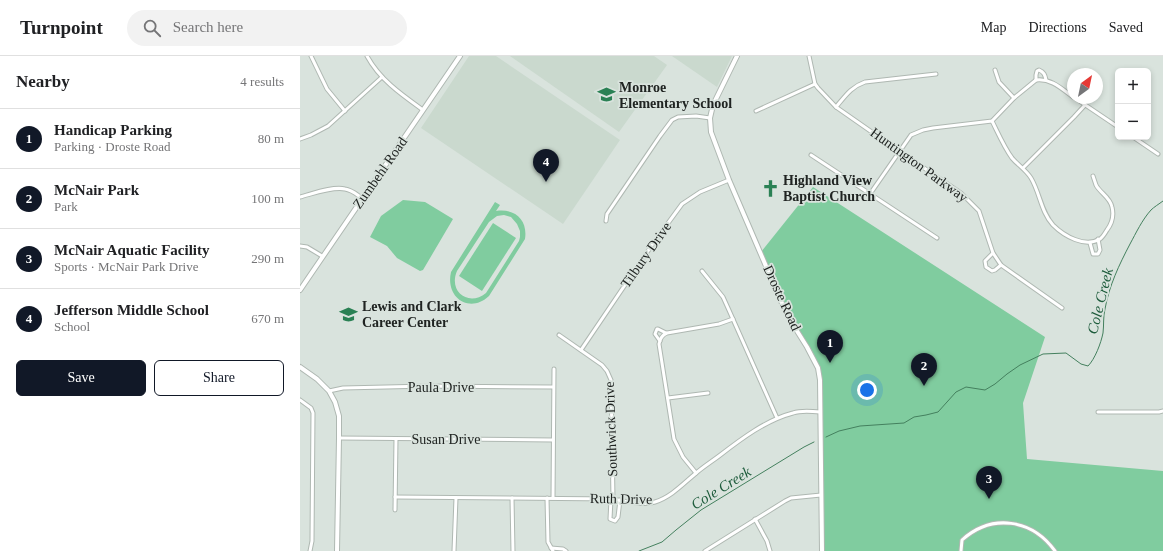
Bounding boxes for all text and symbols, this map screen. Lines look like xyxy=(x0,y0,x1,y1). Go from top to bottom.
search box xyxy=(127,10,407,46)
text: Turnpoint xyxy=(20,17,103,38)
icon: search xyxy=(141,17,163,39)
text: Search here xyxy=(173,19,243,35)
text: Map xyxy=(981,20,1006,35)
text: Directions xyxy=(1028,20,1087,35)
text: Saved xyxy=(1109,20,1143,35)
north arrow xyxy=(1067,68,1103,104)
map controls xyxy=(1115,68,1151,140)
button: + xyxy=(1115,68,1151,104)
text: Nearby xyxy=(16,72,70,91)
text: 4 results xyxy=(240,74,284,89)
place label: Monroe Elementary School xyxy=(619,80,732,111)
school or university icon: Monroe Elementary School xyxy=(596,85,616,105)
button: − xyxy=(1115,104,1151,140)
text: Handicap Parking xyxy=(54,122,172,138)
street label: Huntington Parkway xyxy=(868,125,970,205)
text: 1 xyxy=(26,131,32,146)
text: 80 m xyxy=(258,131,284,146)
street label: Zumbehl Road xyxy=(350,134,410,212)
text: Parking · Droste Road xyxy=(54,139,171,154)
pin: 4 xyxy=(533,149,559,182)
place label: Highland View Baptist Church xyxy=(783,173,875,204)
church icon: Highland View Baptist Church xyxy=(760,178,780,198)
text: McNair Park xyxy=(54,182,139,198)
text: 2 xyxy=(26,191,32,206)
text: 100 m xyxy=(251,191,284,206)
text: Park xyxy=(54,199,78,214)
street label: Tilbury Drive xyxy=(618,219,674,291)
text: McNair Aquatic Facility xyxy=(54,242,210,258)
text: 3 xyxy=(26,251,32,266)
text: 290 m xyxy=(251,251,284,266)
text: Sports · McNair Park Drive xyxy=(54,259,198,274)
street label: Droste Road xyxy=(760,263,804,333)
water label: Cole Creek xyxy=(1084,266,1116,336)
place label: Lewis and Clark Career Center xyxy=(362,299,462,330)
text: Jefferson Middle School xyxy=(54,302,209,318)
school or university icon: Lewis and Clark Career Center xyxy=(339,304,359,324)
text: 4 xyxy=(26,311,32,326)
text: 670 m xyxy=(251,311,284,326)
text: School xyxy=(54,319,90,334)
pin: 1 xyxy=(817,330,843,363)
pin: 2 xyxy=(911,353,937,386)
button: Save xyxy=(16,360,146,396)
button: Share xyxy=(154,360,284,396)
street label: Paula Drive xyxy=(408,380,474,395)
your location xyxy=(857,380,877,400)
street label: Southwick Drive xyxy=(602,381,620,477)
street label: Susan Drive xyxy=(412,432,480,447)
water label: Cole Creek xyxy=(688,463,754,513)
pin: 3 xyxy=(976,466,1002,499)
street label: Ruth Drive xyxy=(590,491,652,507)

